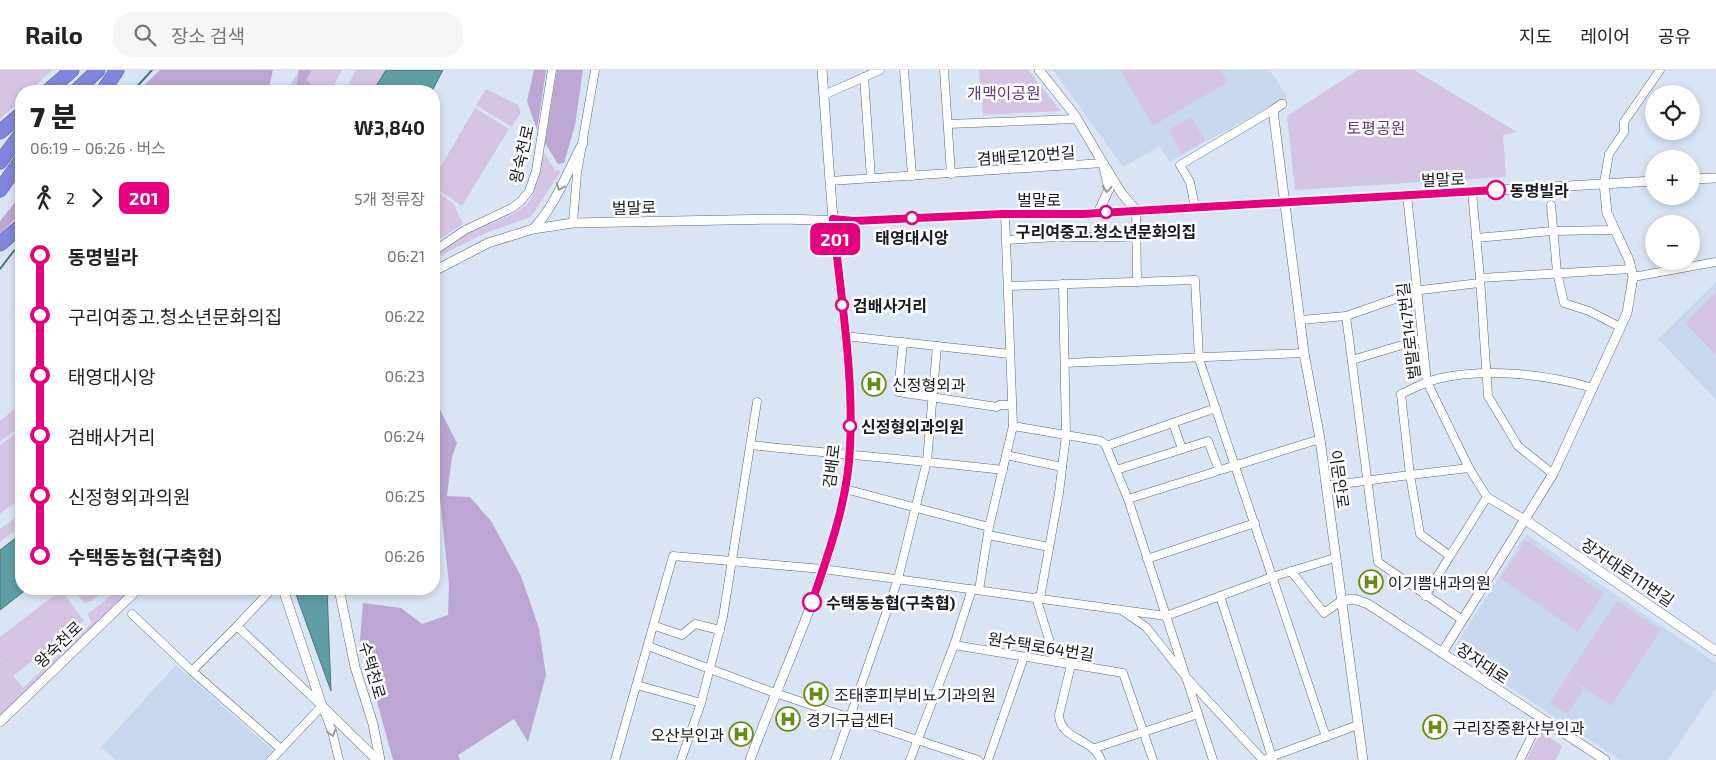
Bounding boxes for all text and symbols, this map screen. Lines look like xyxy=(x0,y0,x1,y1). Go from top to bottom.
search box xyxy=(113,12,463,57)
text: Railo xyxy=(25,20,83,49)
icon: search xyxy=(131,21,159,49)
text: 장소 검색 xyxy=(171,24,245,47)
text: 지도 xyxy=(1519,25,1552,47)
text: 레이어 xyxy=(1580,25,1630,47)
text: 공유 xyxy=(1658,25,1691,47)
park label: 개맥이공원 xyxy=(967,83,1041,102)
map controls xyxy=(1645,85,1700,270)
button: locate xyxy=(1645,85,1700,140)
text: 7 분 xyxy=(30,99,77,133)
text: ₩3,840 xyxy=(354,116,425,139)
park label: 토평공원 xyxy=(1347,118,1405,137)
street label: 왕숙천로 xyxy=(505,123,537,185)
text: 06:19 – 06:26 · 버스 xyxy=(30,138,166,157)
street label: 겸배로120번길 xyxy=(976,142,1076,168)
button: + xyxy=(1645,150,1700,205)
street label: 벌말로 xyxy=(1421,169,1466,189)
marker: 동명빌라 xyxy=(1486,180,1506,200)
place label: 동명빌라 xyxy=(1510,181,1569,200)
one-way arrow xyxy=(556,182,567,191)
icon: walk xyxy=(30,184,58,212)
icon: forward xyxy=(83,184,111,212)
one-way arrow xyxy=(1102,185,1113,193)
text: 201 xyxy=(129,187,159,209)
text: 2 xyxy=(66,188,75,207)
text: 5개 정류장 xyxy=(354,189,425,208)
street label: 벌말로 xyxy=(1017,190,1061,209)
street label: 벌말로 xyxy=(612,197,657,217)
marker: 구리여중고.청소년문화의집 xyxy=(1099,205,1113,219)
marker: 태영대시앙 xyxy=(905,211,919,225)
button: − xyxy=(1645,215,1700,270)
place label: 구리여중고.청소년문화의집 xyxy=(1016,222,1196,241)
line badge: 201 xyxy=(806,223,864,255)
text: 201 xyxy=(820,228,850,250)
place label: 태영대시앙 xyxy=(875,228,949,247)
text: 동명빌라 xyxy=(68,245,138,268)
text: 06:21 xyxy=(387,246,425,265)
street label: 벌말로147번길 xyxy=(1393,281,1423,381)
place label: 검배사거리 xyxy=(853,296,927,315)
marker: 검배사거리 xyxy=(835,298,849,312)
text: 구리여중고.청소년문화의집 xyxy=(68,305,282,328)
text: 06:22 xyxy=(384,306,425,325)
text: 태영대시앙 xyxy=(68,365,155,388)
text: 06:23 xyxy=(385,366,425,385)
hospital icon: 신정형외과 xyxy=(861,371,887,397)
place label: 신정형외과 xyxy=(892,375,966,394)
place label: 신정형외과의원 xyxy=(861,417,964,436)
marker: 신정형외과의원 xyxy=(843,419,857,433)
text: 검배사거리 xyxy=(68,425,155,448)
text: 06:24 xyxy=(384,426,425,445)
street label: 검배로 xyxy=(819,443,843,489)
street label: 이문안로 xyxy=(1326,449,1354,510)
text: 신정형외과의원 xyxy=(68,485,190,508)
text: 06:25 xyxy=(385,486,425,505)
street label: 장자대로111번길 xyxy=(1578,534,1678,610)
text: 수택동농협(구축협) xyxy=(68,545,222,568)
text: 06:26 xyxy=(384,546,425,565)
hospital icon: 이기쁨내과의원 xyxy=(1358,569,1384,595)
place label: 이기쁨내과의원 xyxy=(1388,573,1491,592)
marker: 수택동농협(구축협) xyxy=(802,592,822,612)
place label: 수택동농협(구축협) xyxy=(826,593,956,612)
street label: 왕숙천로 xyxy=(30,617,86,671)
street label: 원수택로64번길 xyxy=(987,628,1095,664)
street label: 수택천로 xyxy=(356,639,390,701)
street label: 장자대로 xyxy=(1453,639,1513,687)
hospital icon: 조태훈피부비뇨기과의원 xyxy=(803,681,829,707)
place label: 조태훈피부비뇨기과의원 xyxy=(834,685,996,704)
hospital icon: 경기구급센터 xyxy=(775,706,801,732)
place label: 경기구급센터 xyxy=(806,710,894,729)
hospital icon: 구리장중환산부인과 xyxy=(1422,714,1448,740)
place label: 구리장중환산부인과 xyxy=(1452,718,1585,737)
hospital icon: 오산부인과 xyxy=(728,721,754,747)
place label: 오산부인과 xyxy=(650,725,724,744)
one-way arrow xyxy=(326,728,336,736)

